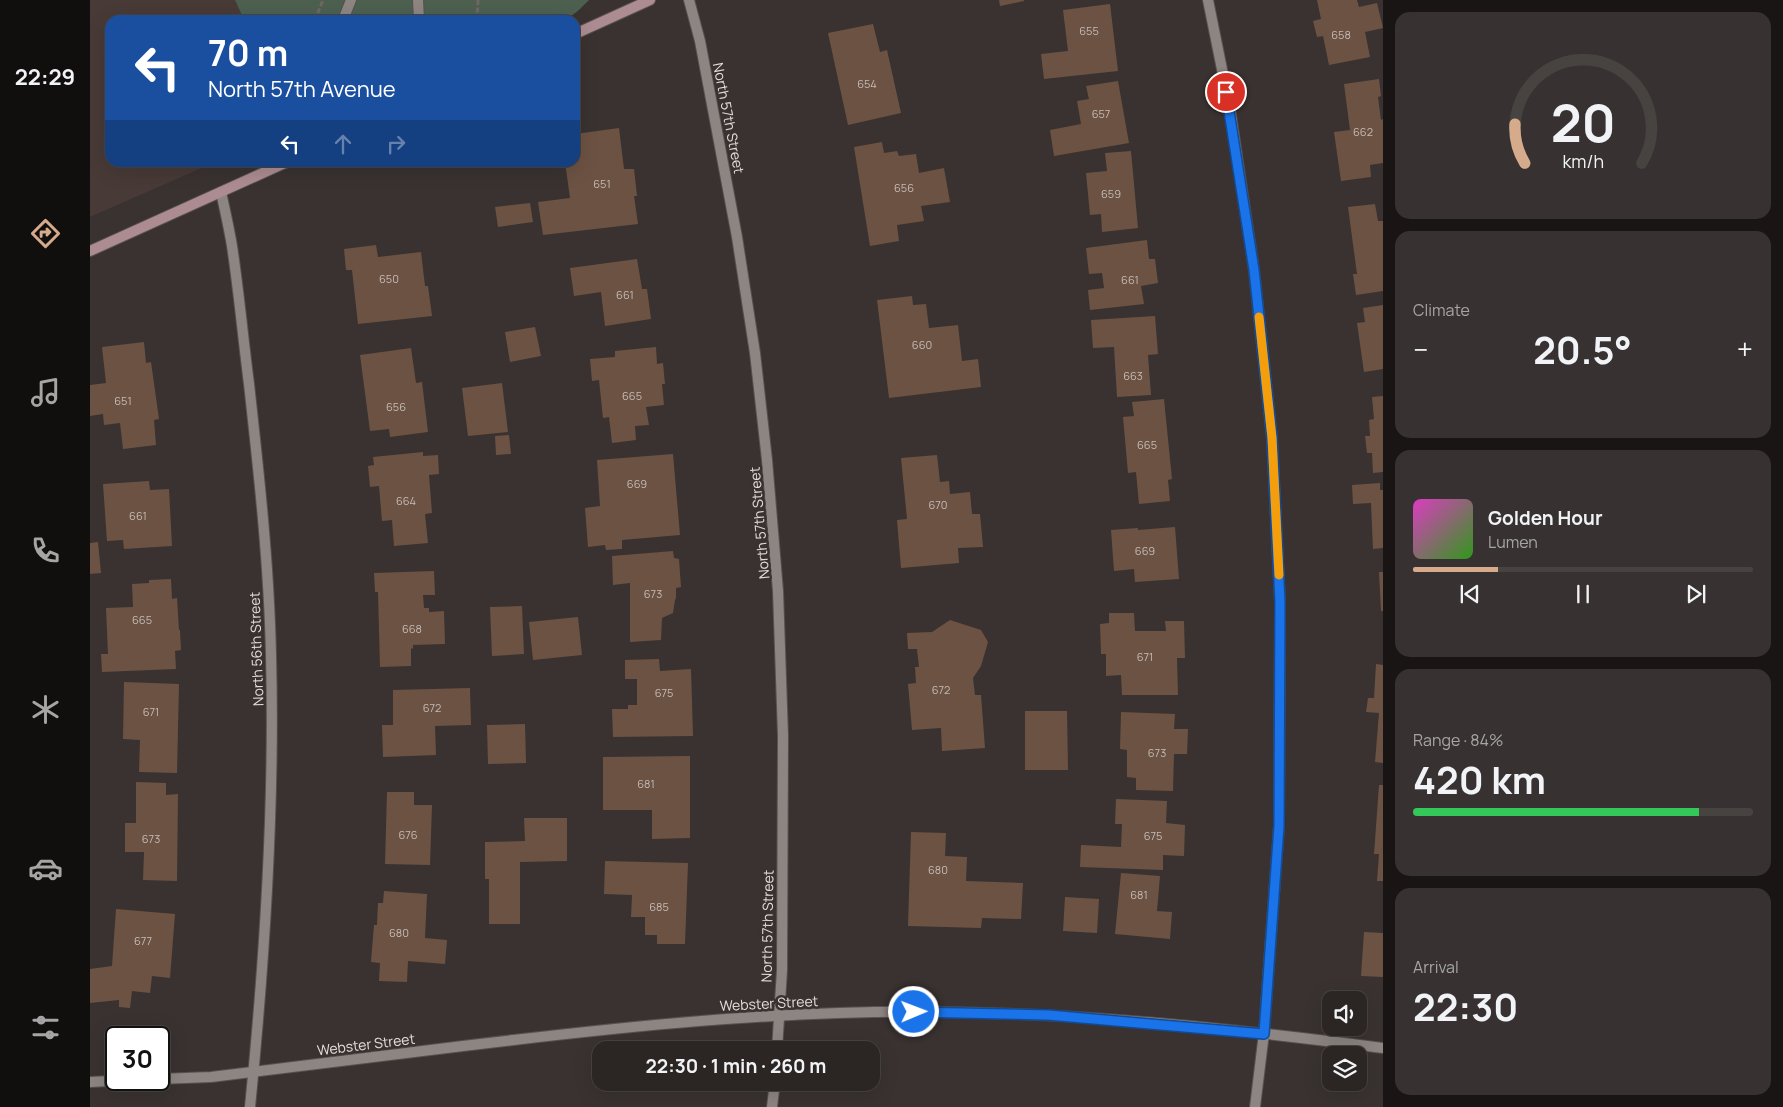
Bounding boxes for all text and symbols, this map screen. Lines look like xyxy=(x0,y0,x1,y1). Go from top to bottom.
house number: 655 xyxy=(1079,23,1099,38)
house number: 658 xyxy=(1331,27,1351,42)
text: 70 m xyxy=(208,29,288,77)
icon: left xyxy=(125,35,190,100)
street label: North 57th Street xyxy=(709,61,749,175)
text: 22:29 xyxy=(15,62,75,92)
pin xyxy=(1205,71,1247,113)
text: North 57th Avenue xyxy=(208,74,396,104)
house number: 654 xyxy=(857,76,877,91)
icon: arrive xyxy=(1212,78,1240,106)
text: 20 xyxy=(1550,87,1616,158)
house number: 657 xyxy=(1092,106,1110,121)
house number: 662 xyxy=(1353,124,1373,139)
icon: left xyxy=(276,130,304,158)
icon: ahead xyxy=(329,130,357,158)
icon: right xyxy=(382,130,410,158)
text: km/h xyxy=(1562,149,1604,173)
house number: 651 xyxy=(593,176,611,191)
house number: 656 xyxy=(894,180,914,195)
house number: 659 xyxy=(1101,186,1121,201)
icon: directions xyxy=(28,216,63,251)
house number: 650 xyxy=(379,271,399,286)
house number: 661 xyxy=(1121,272,1139,287)
house number: 661 xyxy=(616,287,634,302)
text: Climate xyxy=(1413,299,1470,321)
text: 20.5° xyxy=(1533,323,1632,375)
text: − xyxy=(1413,330,1428,368)
text: + xyxy=(1737,330,1753,368)
house number: 660 xyxy=(912,337,932,352)
house number: 663 xyxy=(1123,368,1143,383)
icon: music xyxy=(28,375,63,410)
house number: 665 xyxy=(622,388,642,403)
house number: 651 xyxy=(114,393,132,408)
house number: 656 xyxy=(386,399,406,414)
house number: 665 xyxy=(1137,437,1157,452)
street label: North 57th Street xyxy=(745,466,773,580)
house number: 669 xyxy=(627,476,647,491)
house number: 664 xyxy=(396,493,416,508)
house number: 670 xyxy=(928,497,948,512)
text: Golden Hour xyxy=(1488,505,1602,531)
house number: 661 xyxy=(129,508,147,523)
text: Lumen xyxy=(1488,531,1538,553)
icon: phone xyxy=(28,533,63,568)
house number: 669 xyxy=(1135,543,1155,558)
icon: previous xyxy=(1456,580,1484,608)
icon: pause xyxy=(1569,580,1597,608)
icon: next xyxy=(1682,580,1710,608)
house number: 673 xyxy=(644,586,662,601)
street label: North 56th Street xyxy=(244,591,267,706)
house number: 665 xyxy=(132,612,152,627)
house number: 668 xyxy=(402,621,422,636)
house number: 671 xyxy=(1137,649,1153,664)
house number: 672 xyxy=(932,682,950,697)
house number: 675 xyxy=(655,685,673,700)
icon: climate xyxy=(28,692,63,727)
house number: 672 xyxy=(423,700,441,715)
house number: 671 xyxy=(143,704,159,719)
text: Range · 84% xyxy=(1413,729,1503,751)
house number: 673 xyxy=(1148,745,1166,760)
text: 420 km xyxy=(1413,753,1546,805)
house number: 681 xyxy=(637,776,655,791)
house number: 676 xyxy=(398,827,418,842)
house number: 675 xyxy=(1144,828,1162,843)
house number: 673 xyxy=(142,831,160,846)
icon: car xyxy=(28,851,63,886)
house number: 680 xyxy=(928,862,948,877)
street label: North 57th Street xyxy=(757,869,777,982)
house number: 681 xyxy=(1130,887,1148,902)
house number: 685 xyxy=(649,899,669,914)
house number: 680 xyxy=(389,925,409,940)
house number: 677 xyxy=(134,933,152,948)
text: Arrival xyxy=(1413,956,1459,978)
text: 22:30 xyxy=(1413,980,1518,1032)
position arrow xyxy=(887,985,939,1037)
street label: Webster Street xyxy=(719,991,819,1015)
map controls xyxy=(1322,991,1367,1091)
button: sound xyxy=(1322,991,1367,1036)
icon: filters xyxy=(28,1010,63,1045)
speed limit sign: 30 xyxy=(105,1026,170,1091)
street label: Webster Street xyxy=(316,1029,416,1059)
button: layers xyxy=(1322,1046,1367,1091)
text: 22:30 · 1 min · 260 m xyxy=(646,1053,826,1079)

